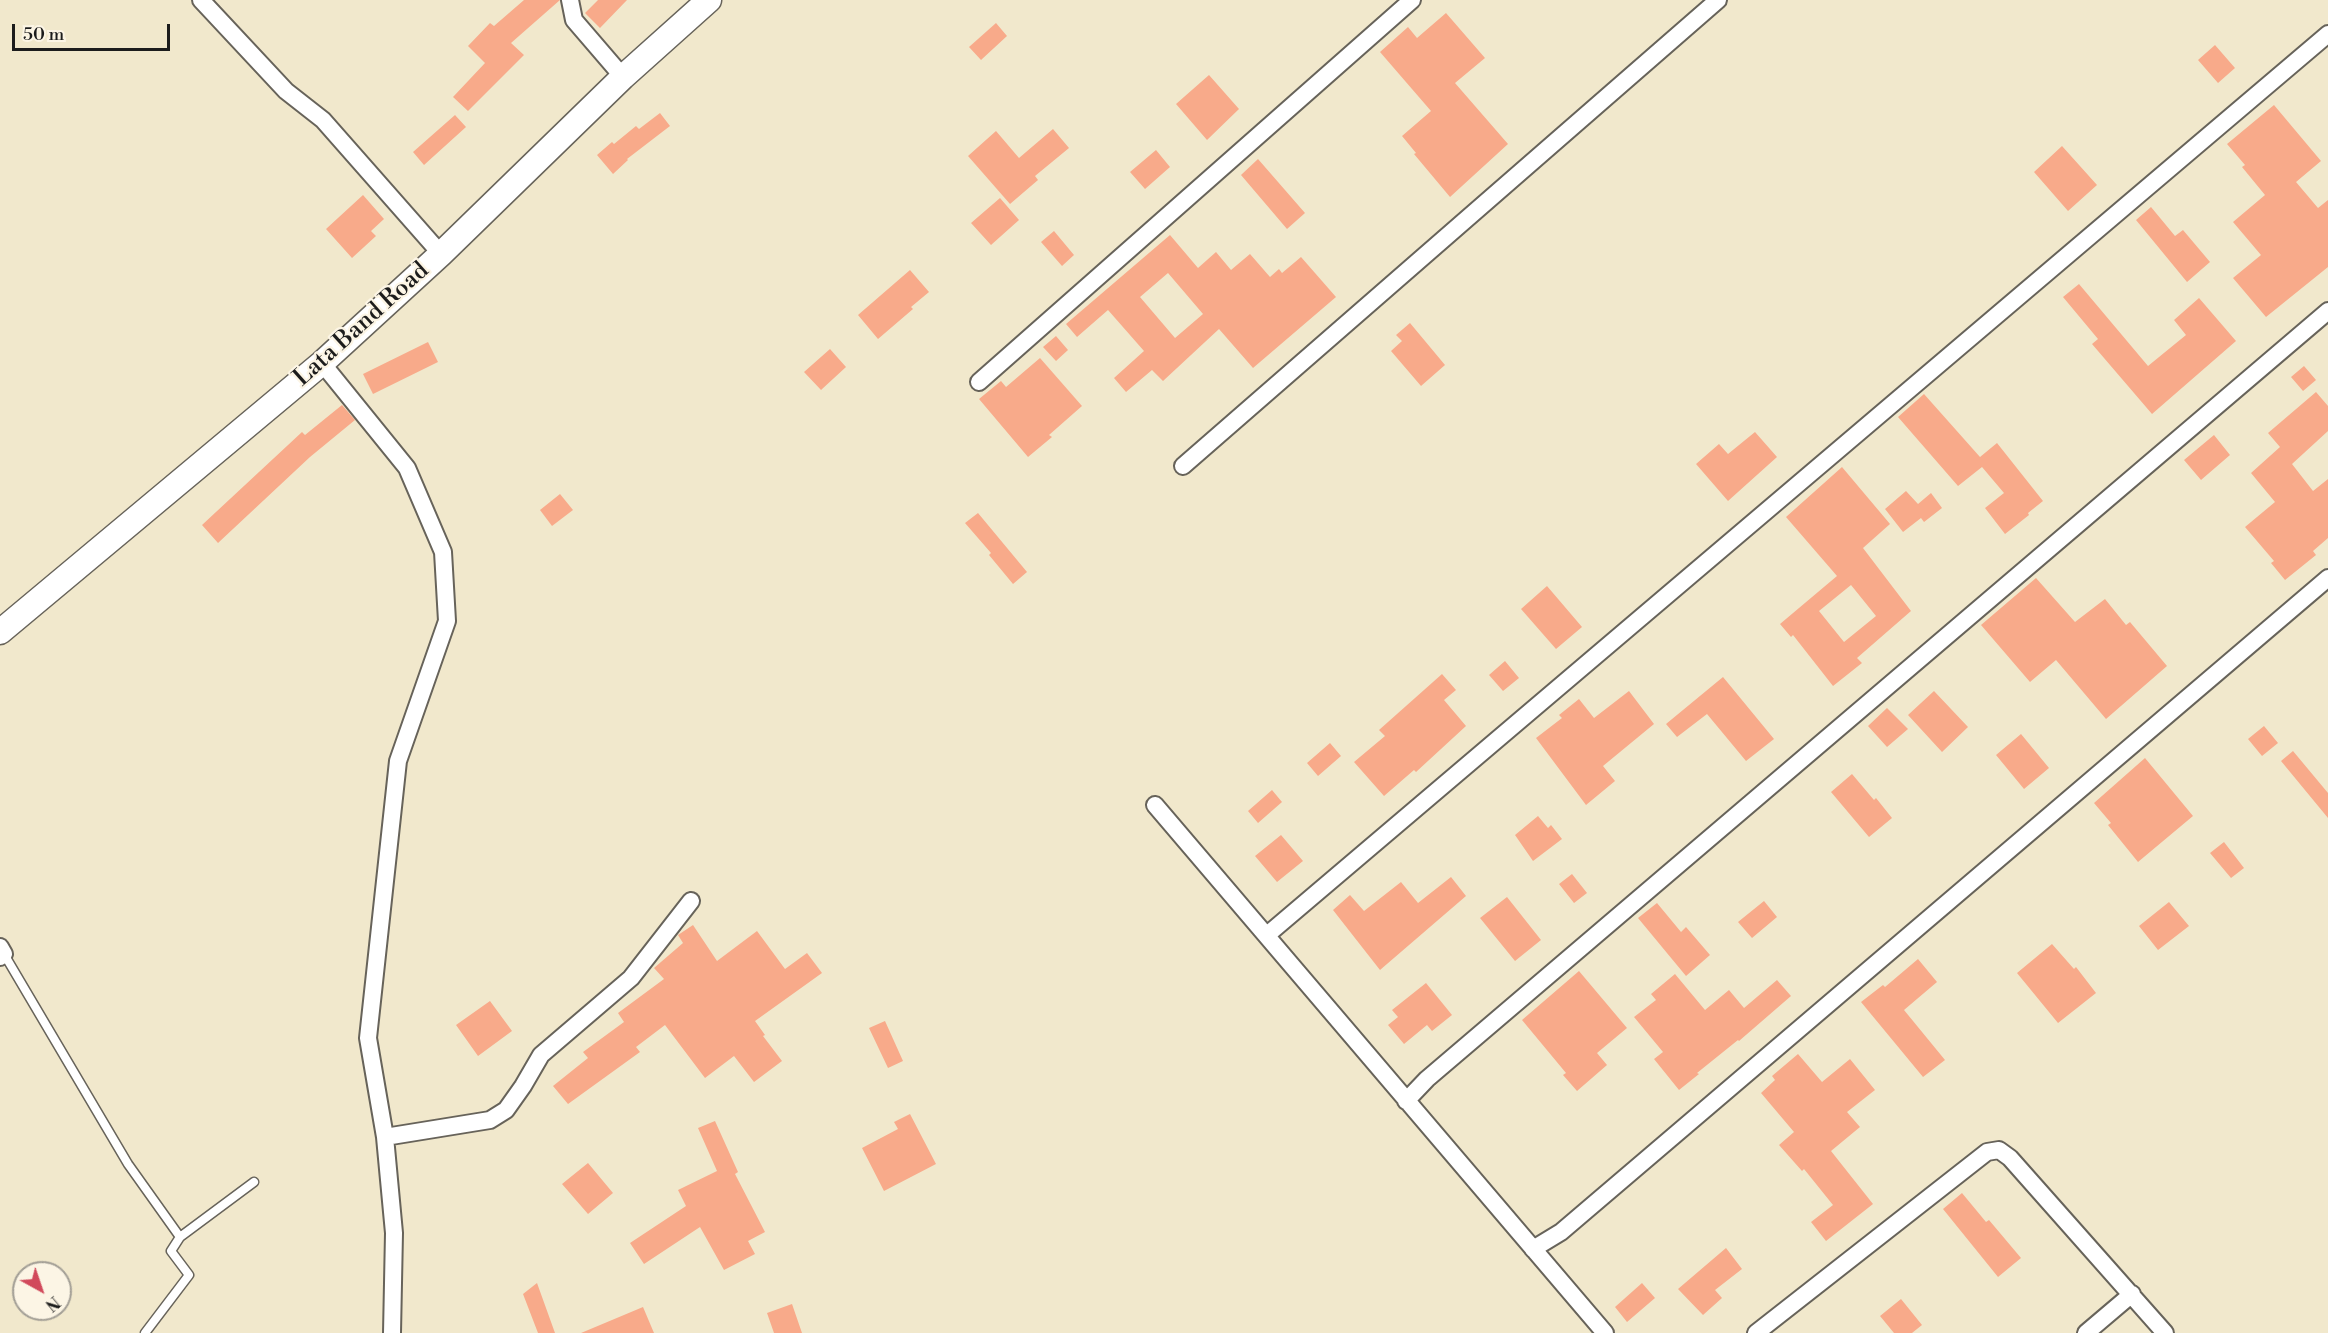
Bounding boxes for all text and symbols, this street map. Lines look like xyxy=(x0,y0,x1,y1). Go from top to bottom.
scale bar xyxy=(15,12,172,50)
text: 50 m xyxy=(23,23,64,46)
street label: Lata Band Road xyxy=(289,257,435,393)
north arrow xyxy=(12,1261,72,1321)
text: N xyxy=(41,1292,64,1315)

